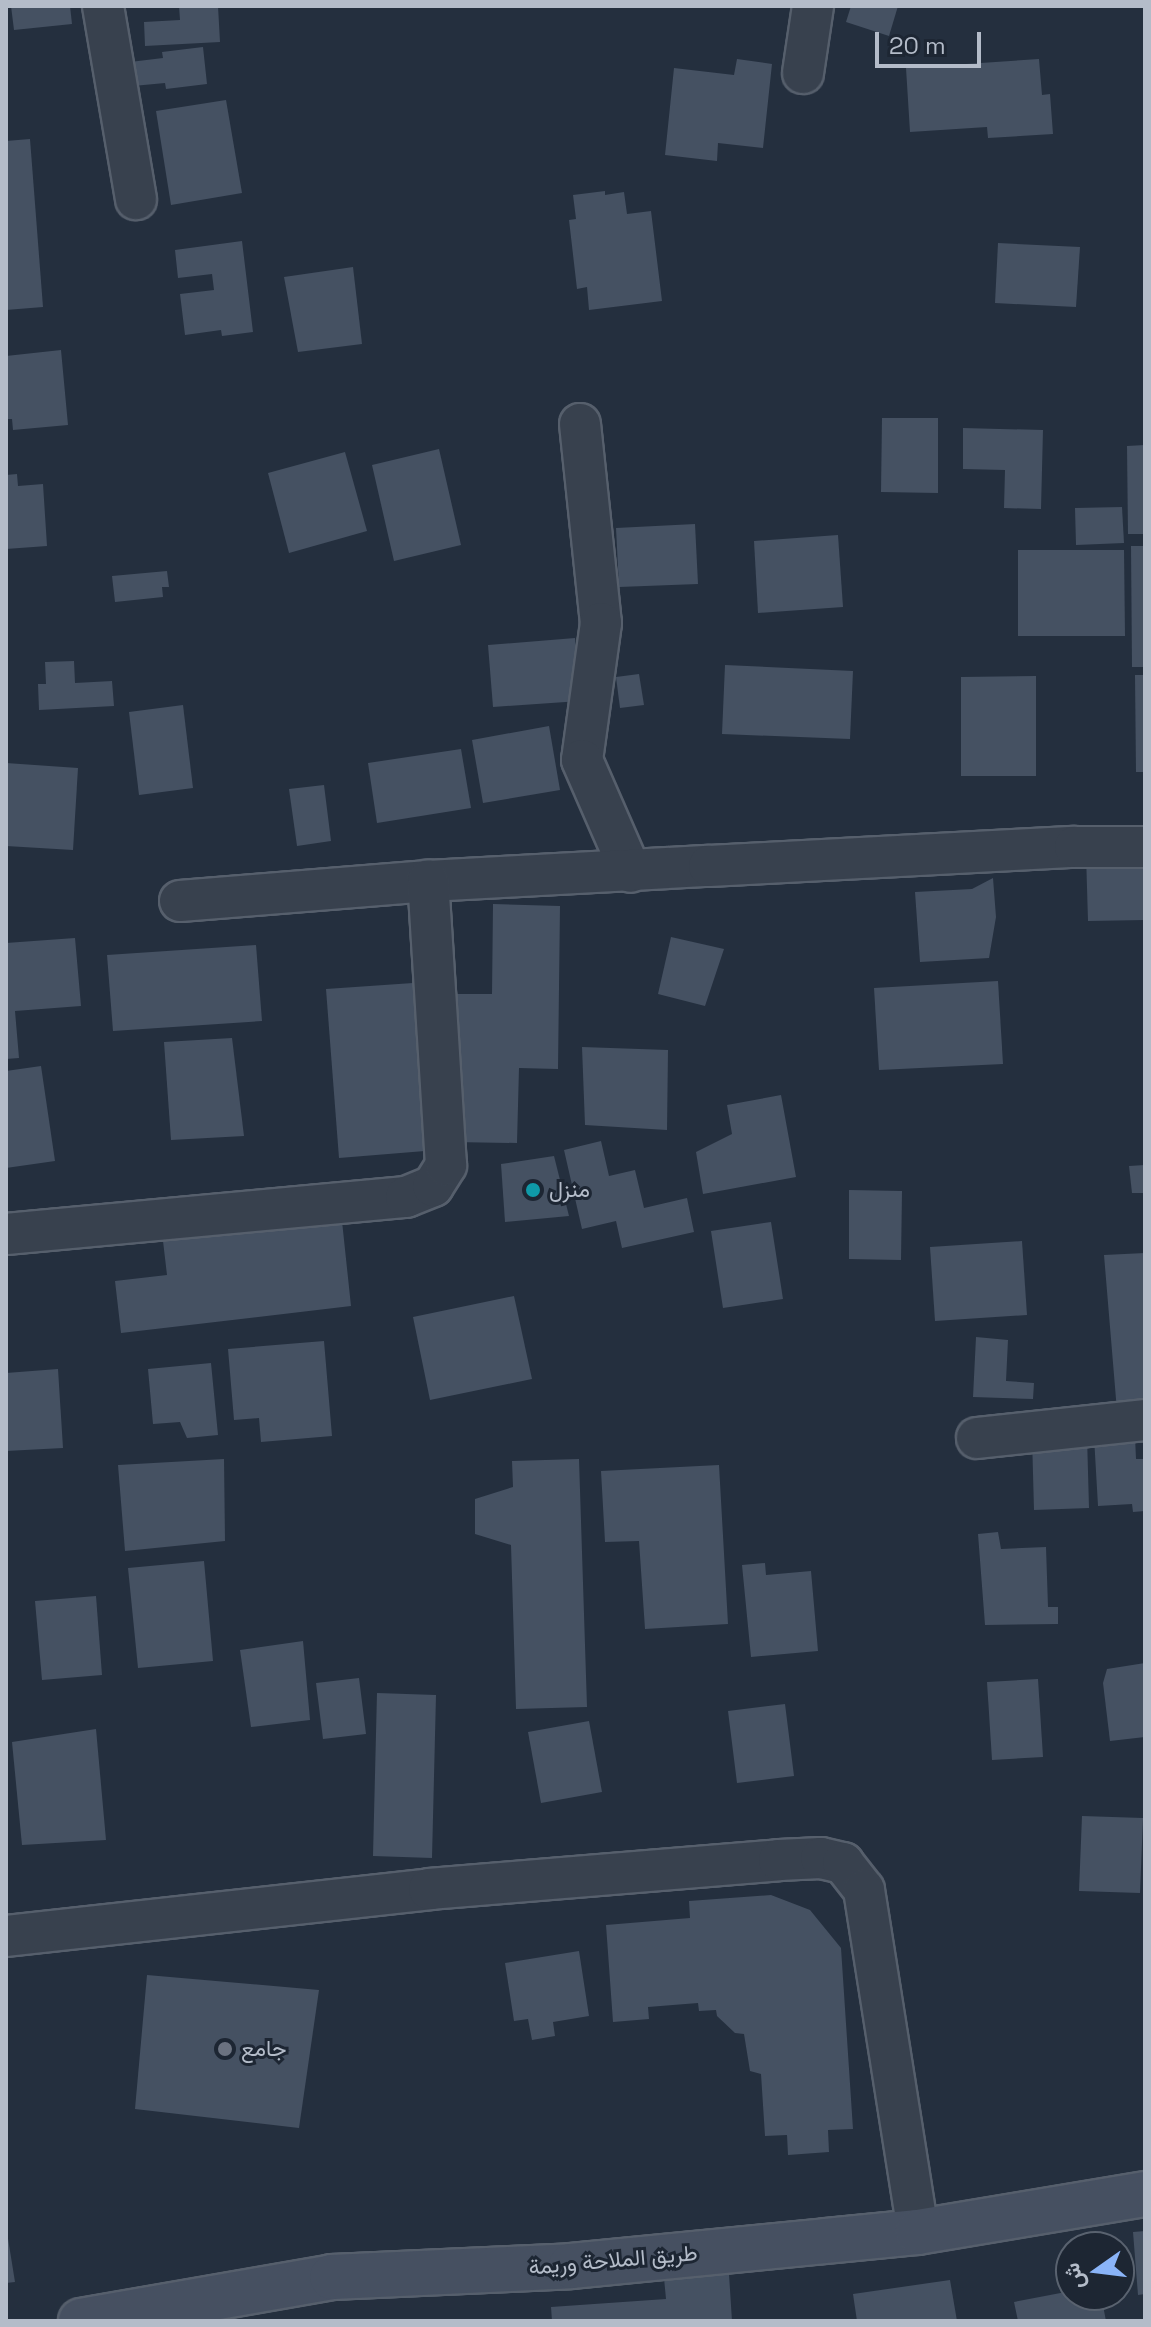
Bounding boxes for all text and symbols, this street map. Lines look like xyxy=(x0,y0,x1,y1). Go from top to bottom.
scale bar xyxy=(879,16,985,66)
text: 20 m xyxy=(889,30,946,61)
place label: منزل xyxy=(549,1177,590,1203)
marker: منزل xyxy=(524,1181,542,1199)
place label: جامع xyxy=(241,2036,286,2062)
marker: جامع xyxy=(216,2040,234,2058)
north arrow xyxy=(1055,2231,1135,2311)
street label: طريق الملاحة وريمة xyxy=(527,2239,699,2281)
text: ش xyxy=(1057,2260,1090,2293)

